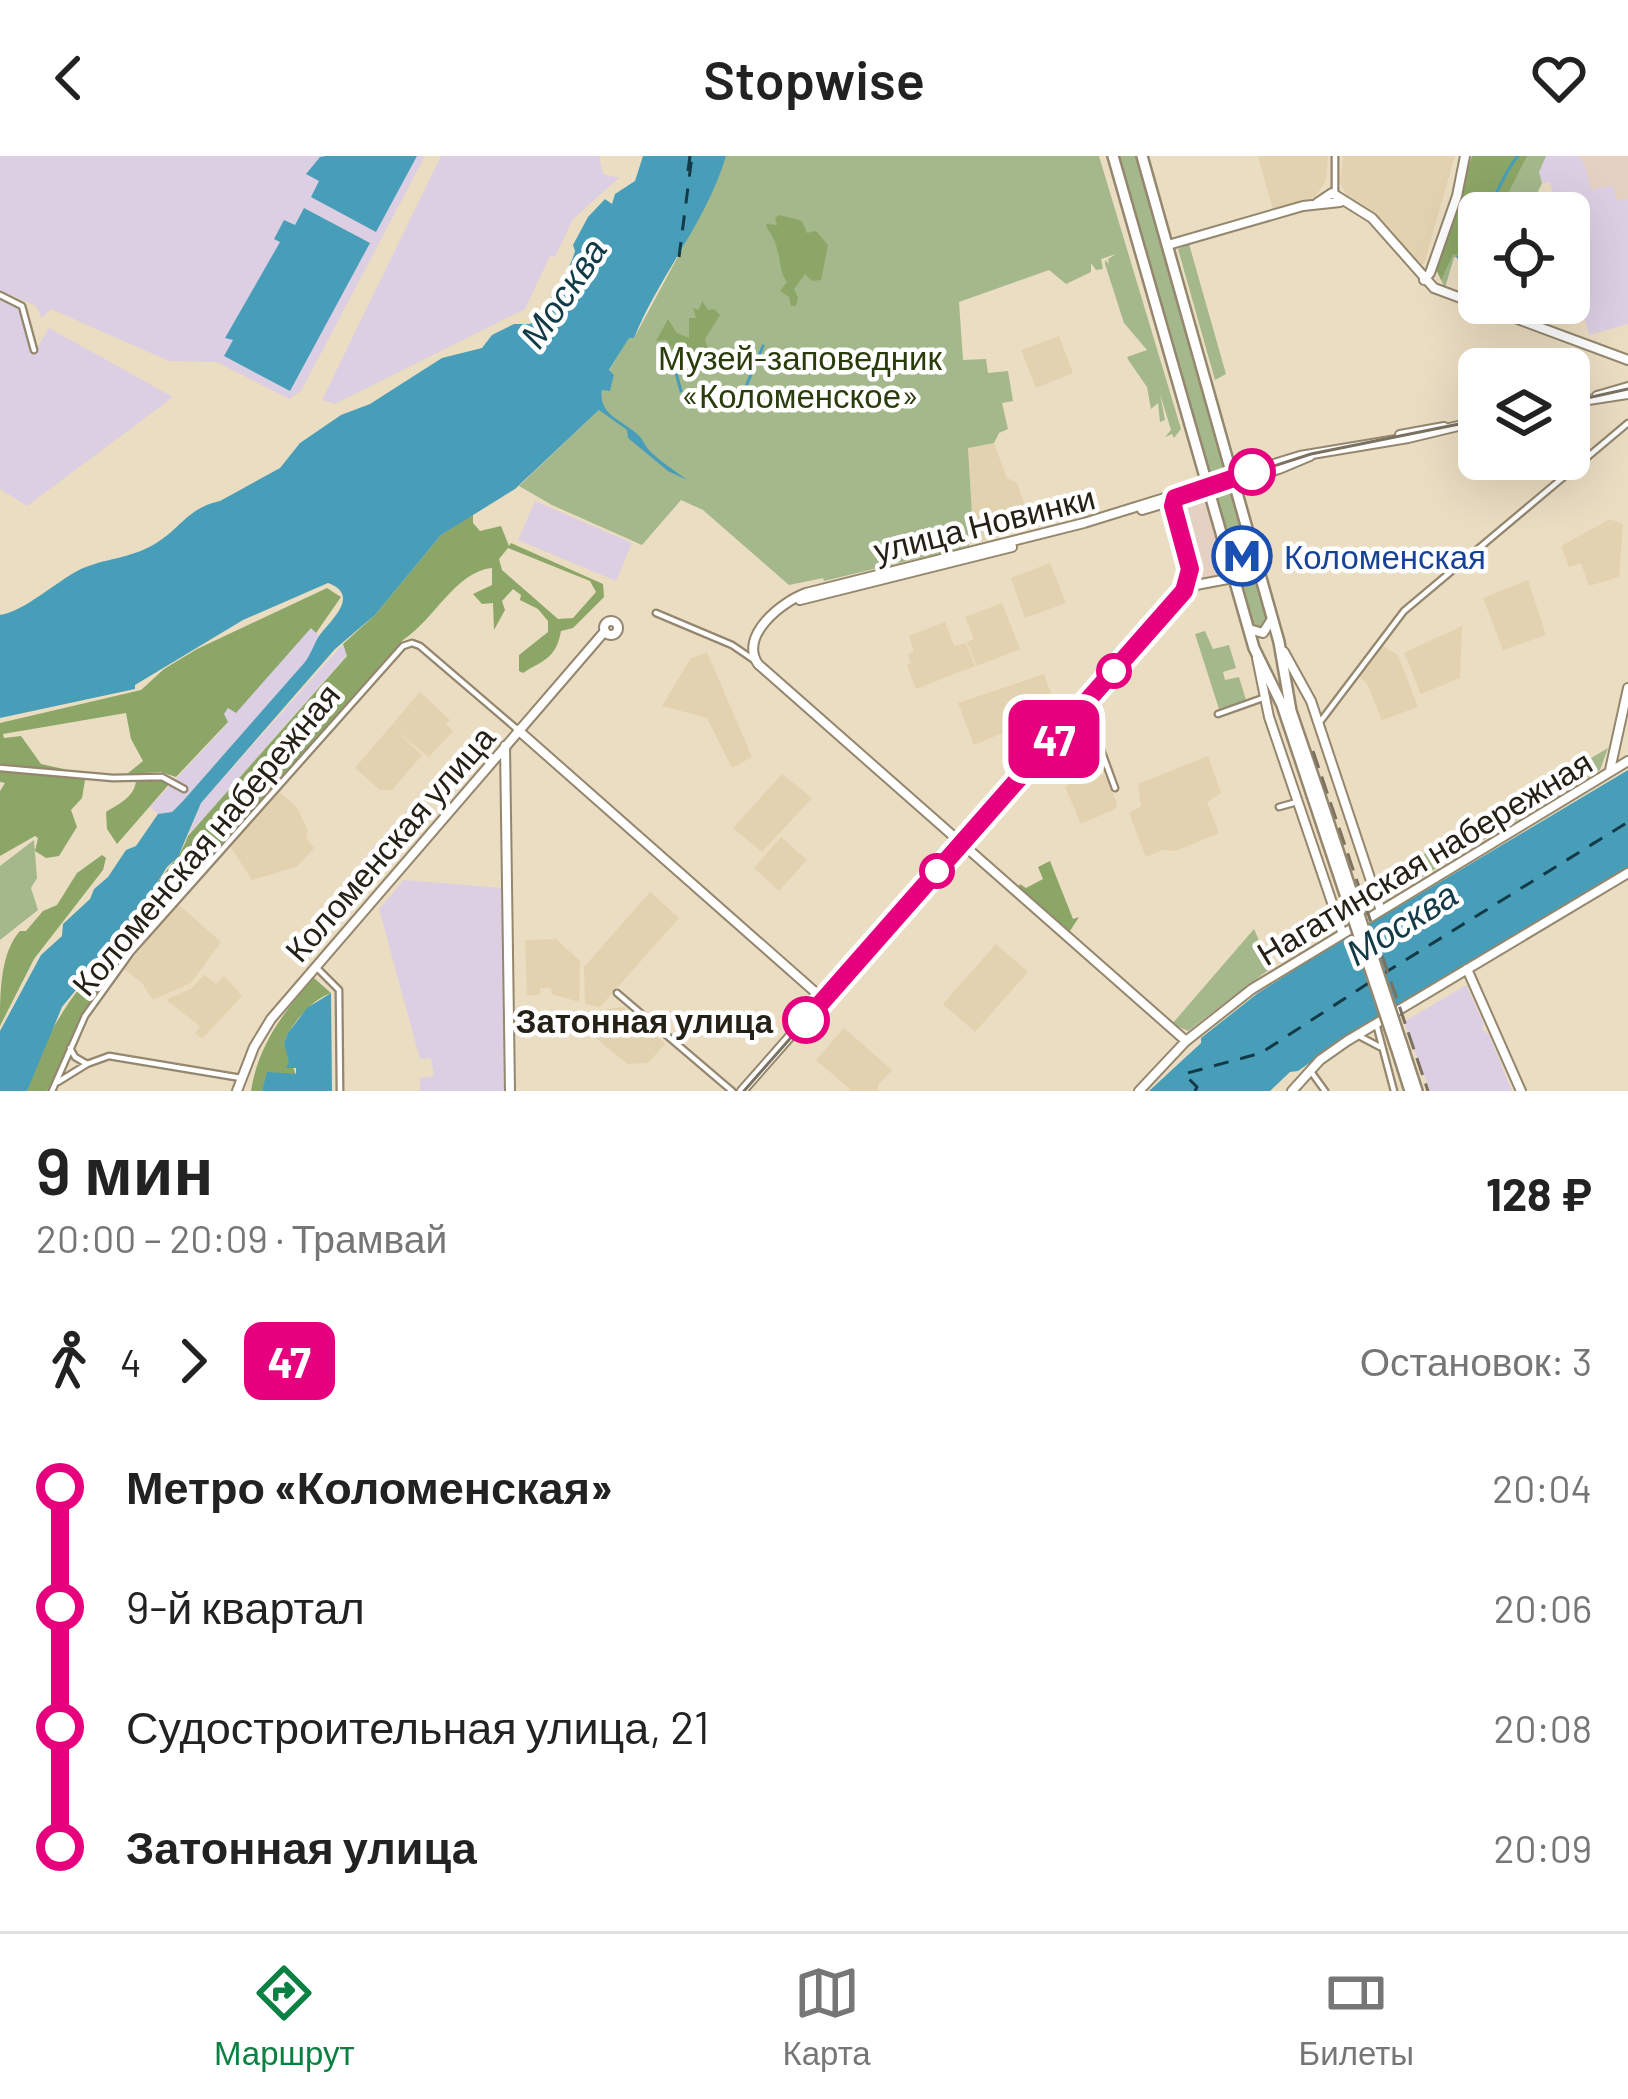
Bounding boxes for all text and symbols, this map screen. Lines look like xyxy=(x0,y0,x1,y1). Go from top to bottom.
icon: back xyxy=(36,45,102,111)
icon: heart xyxy=(1526,45,1592,111)
text: Stopwise xyxy=(703,46,925,111)
map controls xyxy=(1458,192,1590,480)
button: locate xyxy=(1458,192,1590,324)
water label: Москва xyxy=(510,229,614,355)
park label: Музей-заповедник «Коломенское» xyxy=(658,337,942,415)
button: layers xyxy=(1458,348,1590,480)
unlabelled marker xyxy=(1230,450,1274,494)
street label: улица Новинки xyxy=(869,476,1099,570)
metro station icon: Коломенская xyxy=(1211,525,1273,587)
place label: Коломенская xyxy=(1284,536,1486,576)
unlabelled marker xyxy=(1098,655,1130,687)
street label: Коломенская набережная xyxy=(63,675,347,1003)
line badge: 47 xyxy=(1000,700,1108,778)
text: 47 xyxy=(1032,714,1076,764)
street label: Коломенская улица xyxy=(276,716,503,969)
street label: Нагатинская набережная xyxy=(1249,741,1599,973)
unlabelled marker xyxy=(921,855,953,887)
water label: Москва xyxy=(1337,871,1465,973)
marker: Затонная улица xyxy=(784,998,828,1042)
place label: Затонная улица xyxy=(516,1000,774,1040)
text: 9 мин xyxy=(36,1129,213,1208)
text: 128 ₽ xyxy=(1486,1166,1592,1220)
text: 20:00 – 20:09 · Трамвай xyxy=(36,1214,447,1261)
icon: walk xyxy=(36,1328,102,1394)
icon: forward xyxy=(160,1328,226,1394)
text: 47 xyxy=(268,1336,311,1386)
text: Остановок: 3 xyxy=(1360,1337,1592,1384)
text: 4 xyxy=(120,1338,142,1385)
text: Метро «Коломенская» xyxy=(126,1459,613,1513)
text: 20:04 xyxy=(1492,1464,1592,1511)
text: 9-й квартал xyxy=(126,1579,365,1633)
text: 20:06 xyxy=(1494,1584,1592,1631)
text: Судостроительная улица, 21 xyxy=(126,1699,710,1753)
text: 20:08 xyxy=(1493,1704,1592,1751)
text: Затонная улица xyxy=(126,1819,477,1873)
text: 20:09 xyxy=(1493,1824,1592,1871)
tab: Маршрут xyxy=(214,1960,355,2073)
tab: Карта xyxy=(782,1960,871,2073)
tab: Билеты xyxy=(1299,1960,1414,2073)

